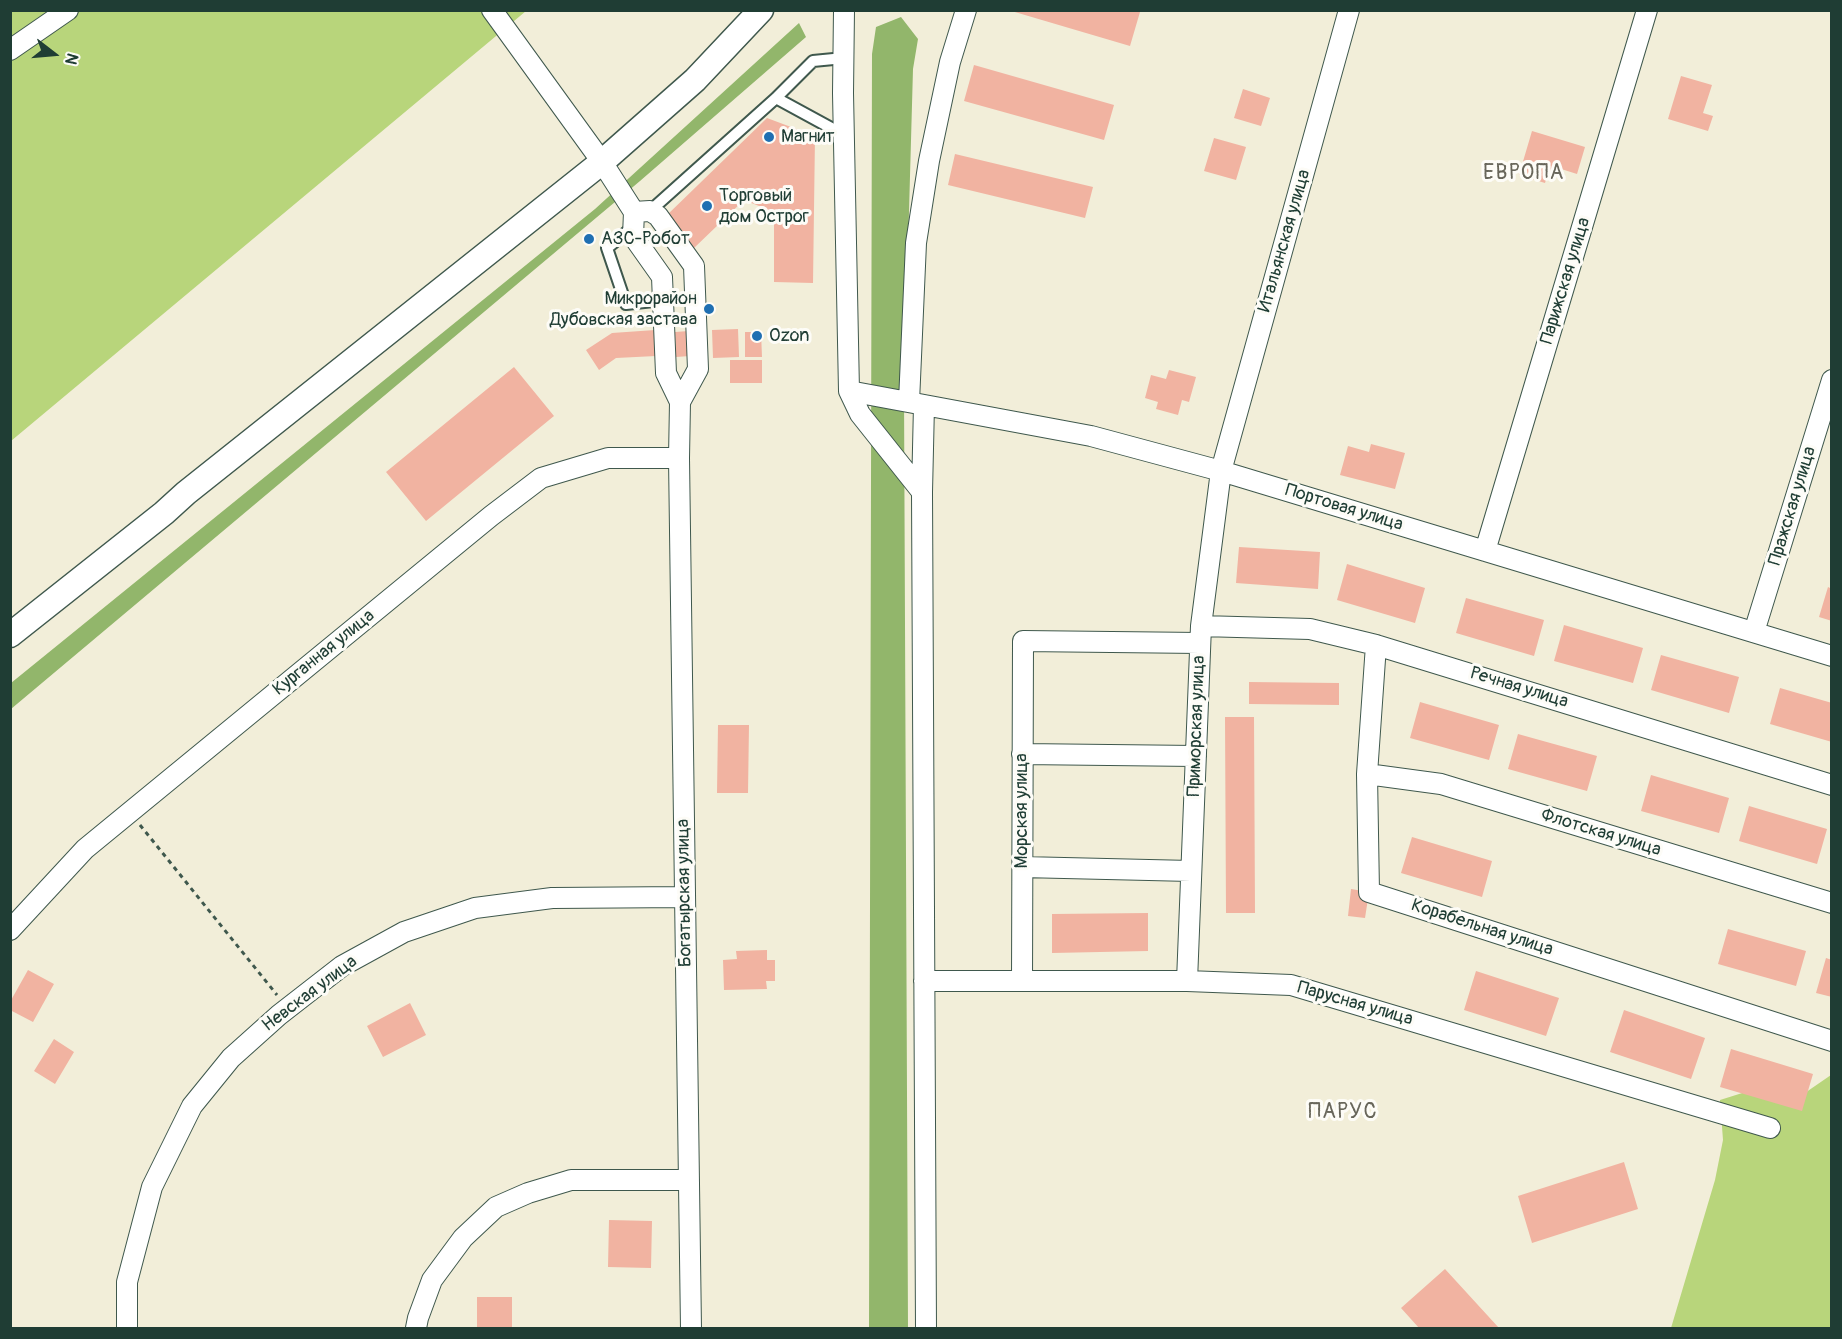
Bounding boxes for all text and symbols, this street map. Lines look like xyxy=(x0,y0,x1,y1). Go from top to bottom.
north arrow xyxy=(24,24,84,84)
text: N xyxy=(60,51,82,67)
place label: Магнит xyxy=(781,126,834,148)
marker: Магнит xyxy=(762,130,776,144)
district label: ЕВРОПА xyxy=(1483,161,1565,187)
street label: Итальянская улица xyxy=(1254,167,1316,315)
place label: Торговый дом Острог xyxy=(719,185,809,228)
marker: Торговый дом Острог xyxy=(700,199,714,213)
street label: Парижская улица xyxy=(1536,215,1596,347)
place label: АЗС-Робот xyxy=(601,228,690,250)
marker: АЗС-Робот xyxy=(582,232,596,246)
place label: Микрорайон Дубовская застава xyxy=(550,288,697,330)
marker: Микрорайон Дубовская застава xyxy=(702,302,716,316)
place label: Ozon xyxy=(769,325,809,347)
marker: Ozon xyxy=(750,329,764,343)
street label: Пражская улица xyxy=(1765,444,1821,568)
street label: Портовая улица xyxy=(1282,480,1406,536)
street label: Курганная улица xyxy=(269,605,379,701)
street label: Приморская улица xyxy=(1184,655,1210,797)
street label: Речная улица xyxy=(1467,663,1571,713)
street label: Морская улица xyxy=(1011,753,1033,869)
street label: Флотская улица xyxy=(1538,805,1664,861)
street label: Богатырская улица xyxy=(673,819,697,967)
street label: Корабельная улица xyxy=(1408,895,1556,961)
street label: Невская улица xyxy=(258,951,362,1037)
street label: Парусная улица xyxy=(1295,977,1415,1031)
district label: ПАРУС xyxy=(1308,1100,1378,1126)

